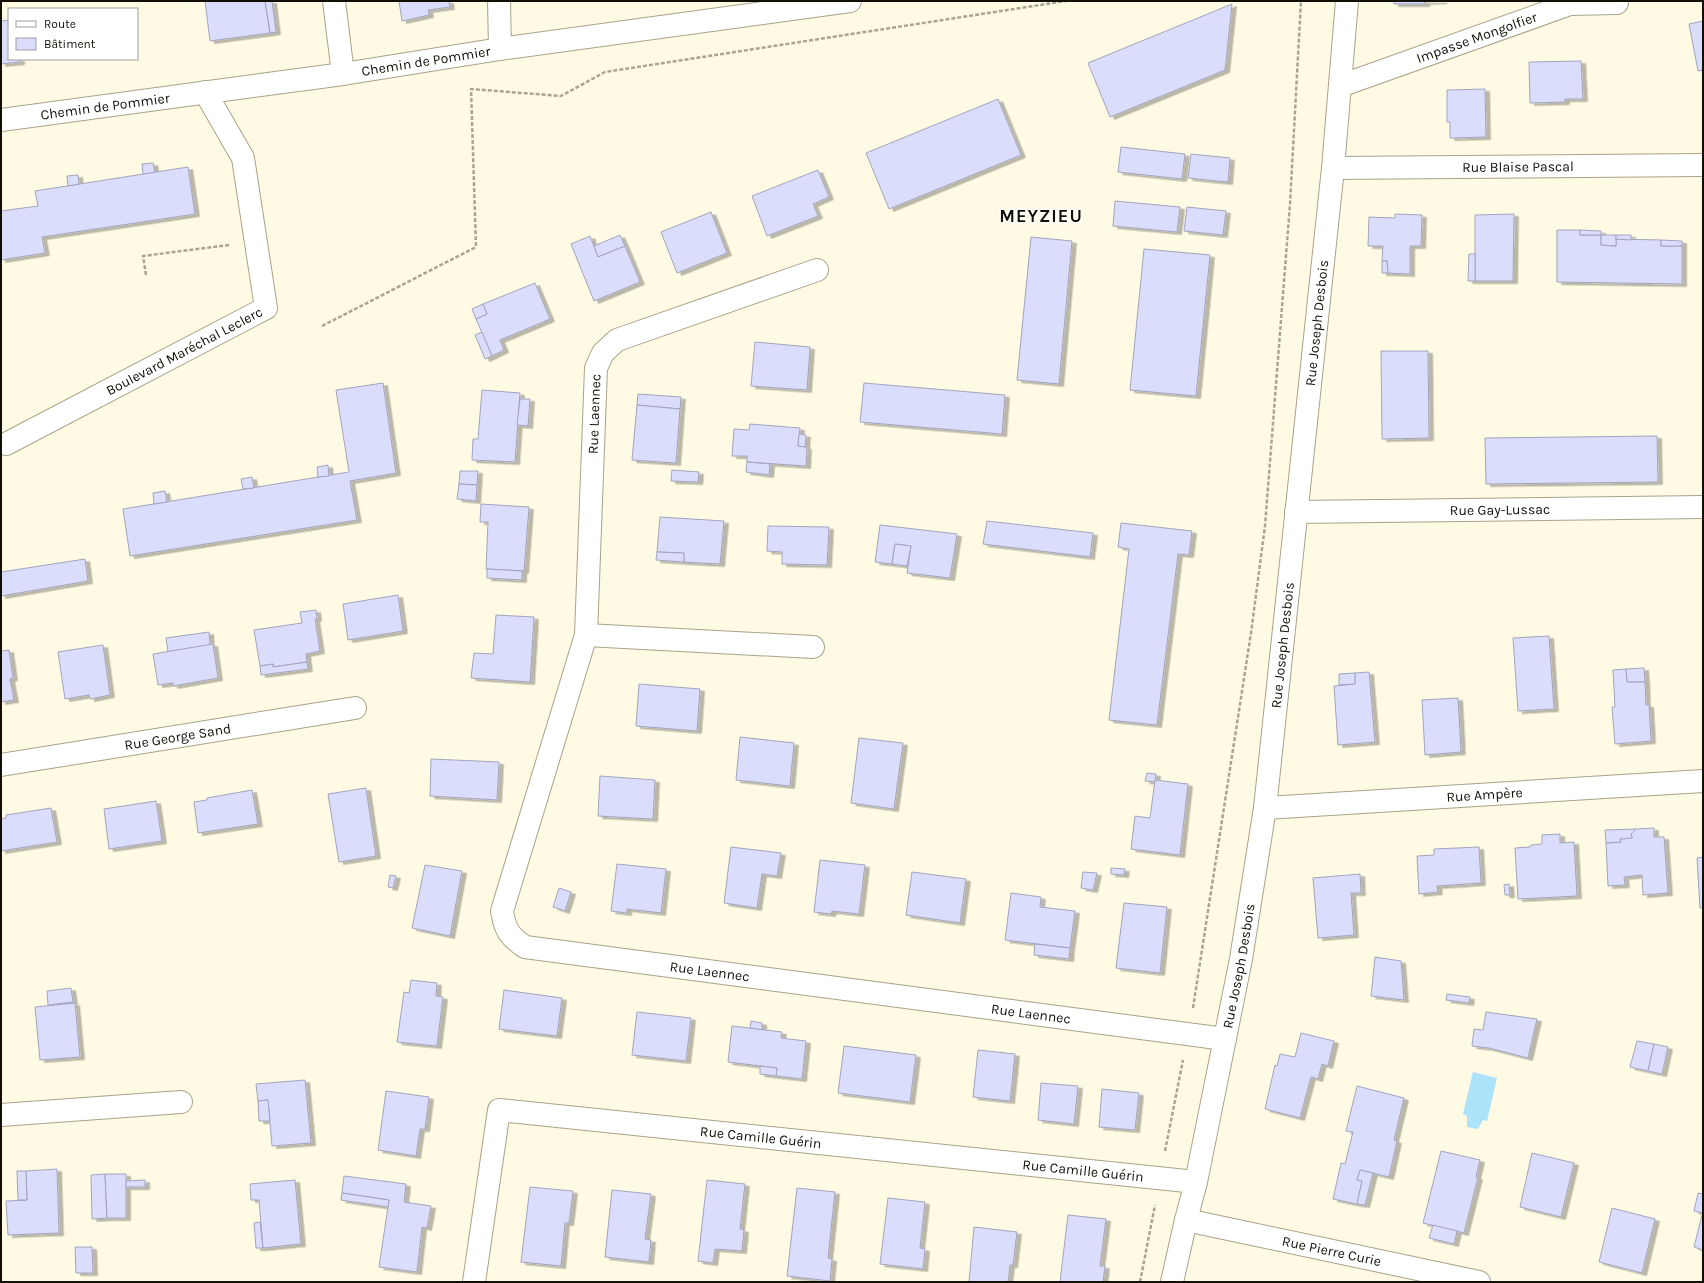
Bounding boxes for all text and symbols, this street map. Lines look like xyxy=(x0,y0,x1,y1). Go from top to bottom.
legend xyxy=(8,8,138,60)
street label: Impasse Mongolfier xyxy=(1414,8,1540,67)
text: Route xyxy=(44,17,76,31)
text: Bâtiment xyxy=(44,37,96,51)
street label: Chemin de Pommier xyxy=(360,43,493,80)
street label: Chemin de Pommier xyxy=(39,89,172,124)
street label: Rue Blaise Pascal xyxy=(1462,158,1574,176)
district label: MEYZIEU xyxy=(999,205,1083,227)
street label: Rue Joseph Desbois xyxy=(1302,259,1332,387)
street label: Boulevard Maréchal Leclerc xyxy=(103,303,266,399)
street label: Rue Laennec xyxy=(585,374,604,454)
street label: Rue Gay-Lussac xyxy=(1450,501,1550,519)
street label: Rue Joseph Desbois xyxy=(1268,581,1298,709)
street label: Rue George Sand xyxy=(123,720,232,754)
street label: Rue Ampère xyxy=(1446,784,1523,806)
street label: Rue Joseph Desbois xyxy=(1219,902,1259,1030)
street label: Rue Laennec xyxy=(669,958,751,985)
street label: Rue Laennec xyxy=(990,1000,1072,1028)
street label: Rue Camille Guérin xyxy=(699,1123,822,1152)
street label: Rue Camille Guérin xyxy=(1021,1156,1145,1186)
street label: Rue Pierre Curie xyxy=(1281,1233,1383,1270)

